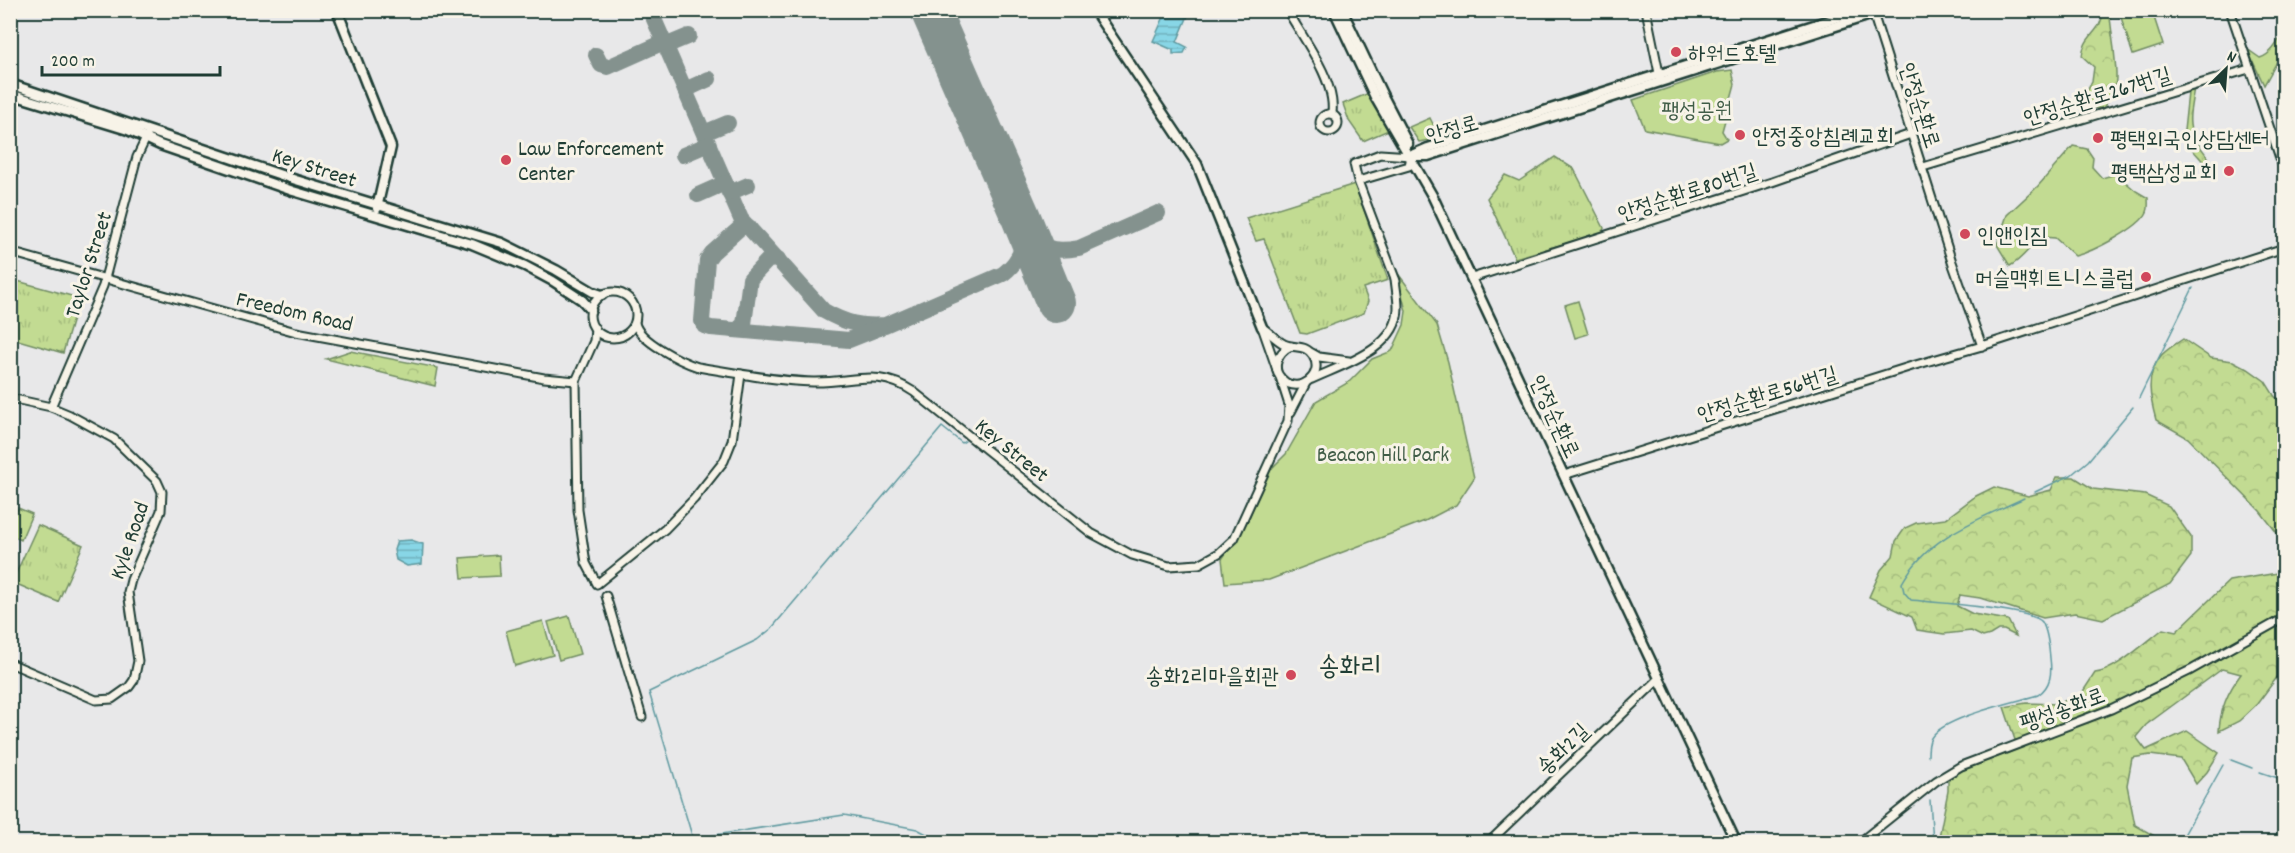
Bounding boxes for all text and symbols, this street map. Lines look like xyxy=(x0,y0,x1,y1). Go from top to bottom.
scale bar xyxy=(42,39,220,77)
north arrow xyxy=(2196,39,2256,99)
place label: 하워드호텔 xyxy=(1688,40,1777,71)
marker: 하워드호텔 xyxy=(1669,45,1683,59)
text: N xyxy=(2223,46,2240,70)
text: 200 m xyxy=(51,50,95,75)
street label: 안정순환로 xyxy=(1889,59,1946,153)
street label: 안정순환로267번길 xyxy=(2020,61,2176,135)
park label: 팽성공원 xyxy=(1662,97,1732,128)
street label: 안정로 xyxy=(1423,109,1483,154)
place label: 안정중앙침례교회 xyxy=(1752,123,1894,154)
place label: 평택외국인상담센터 xyxy=(2110,126,2269,157)
marker: 안정중앙침례교회 xyxy=(1733,128,1747,142)
marker: 평택외국인상담센터 xyxy=(2091,131,2105,145)
place label: Law Enforcement Center xyxy=(518,135,664,191)
street label: Key Street xyxy=(268,141,360,198)
marker: Law Enforcement Center xyxy=(499,153,513,167)
street label: 안정순환로80번길 xyxy=(1614,157,1762,231)
place label: 평택삼성교회 xyxy=(2111,159,2217,190)
marker: 평택삼성교회 xyxy=(2222,164,2236,178)
street label: Taylor Street xyxy=(59,208,122,322)
place label: 인앤인짐 xyxy=(1977,222,2048,253)
marker: 인앤인짐 xyxy=(1958,227,1972,241)
place label: 머슬맥휘트니스클럽 xyxy=(1975,265,2134,296)
marker: 머슬맥휘트니스클럽 xyxy=(2139,270,2153,284)
street label: Freedom Road xyxy=(233,285,356,342)
street label: 안정순환로56번길 xyxy=(1694,360,1842,432)
street label: 안정순환로 xyxy=(1520,371,1586,464)
street label: Key Street xyxy=(967,412,1054,491)
park label: Beacon Hill Park xyxy=(1317,441,1449,472)
street label: Kyle Road xyxy=(104,498,159,584)
district label: 송화리 xyxy=(1319,650,1381,687)
place label: 송화2리마을회관 xyxy=(1145,663,1279,694)
marker: 송화2리마을회관 xyxy=(1284,668,1298,682)
street label: 팽성송화로 xyxy=(2016,682,2110,741)
street label: 송화2길 xyxy=(1531,717,1598,783)

